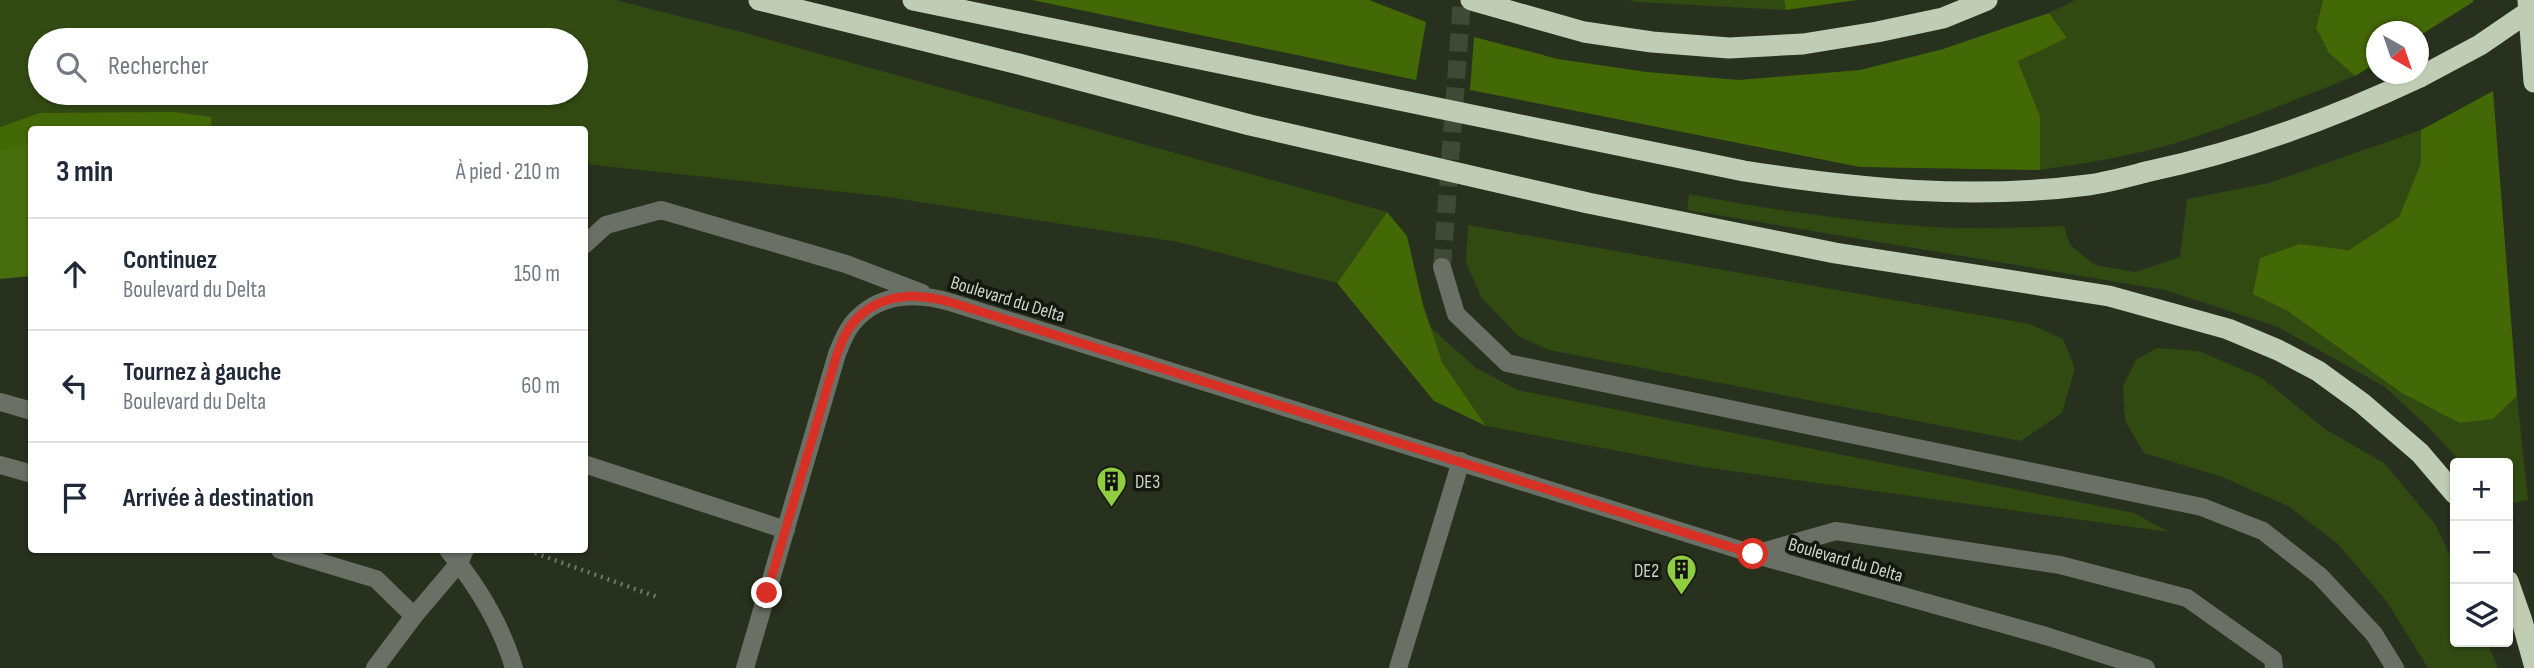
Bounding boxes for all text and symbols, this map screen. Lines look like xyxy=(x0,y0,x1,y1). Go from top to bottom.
north arrow xyxy=(2366,21,2429,84)
search box xyxy=(28,28,588,105)
icon: search xyxy=(52,48,90,86)
text: Rechercher xyxy=(108,51,209,82)
text: 3 min xyxy=(56,154,113,190)
text: À pied · 210 m xyxy=(456,158,560,186)
text: Continuez xyxy=(123,245,217,276)
icon: ahead xyxy=(56,255,94,293)
text: 150 m xyxy=(514,260,560,288)
street label: Boulevard du Delta xyxy=(948,271,1067,328)
text: Boulevard du Delta xyxy=(123,276,266,304)
text: Tournez à gauche xyxy=(123,357,281,388)
icon: left xyxy=(56,367,94,405)
text: 60 m xyxy=(521,372,560,400)
text: Boulevard du Delta xyxy=(123,388,266,416)
map controls xyxy=(2450,458,2513,647)
button: + xyxy=(2450,458,2513,521)
building icon: DE3 xyxy=(1095,464,1129,508)
place label: DE3 xyxy=(1135,471,1160,494)
icon: arrive xyxy=(56,479,94,517)
text: Arrivée à destination xyxy=(123,483,314,514)
button: − xyxy=(2450,521,2513,584)
street label: Boulevard du Delta xyxy=(1786,533,1906,588)
route start xyxy=(1737,538,1768,569)
building icon: DE2 xyxy=(1665,553,1699,597)
place label: DE2 xyxy=(1634,560,1659,583)
route end xyxy=(751,577,782,608)
button: layers xyxy=(2450,584,2513,647)

